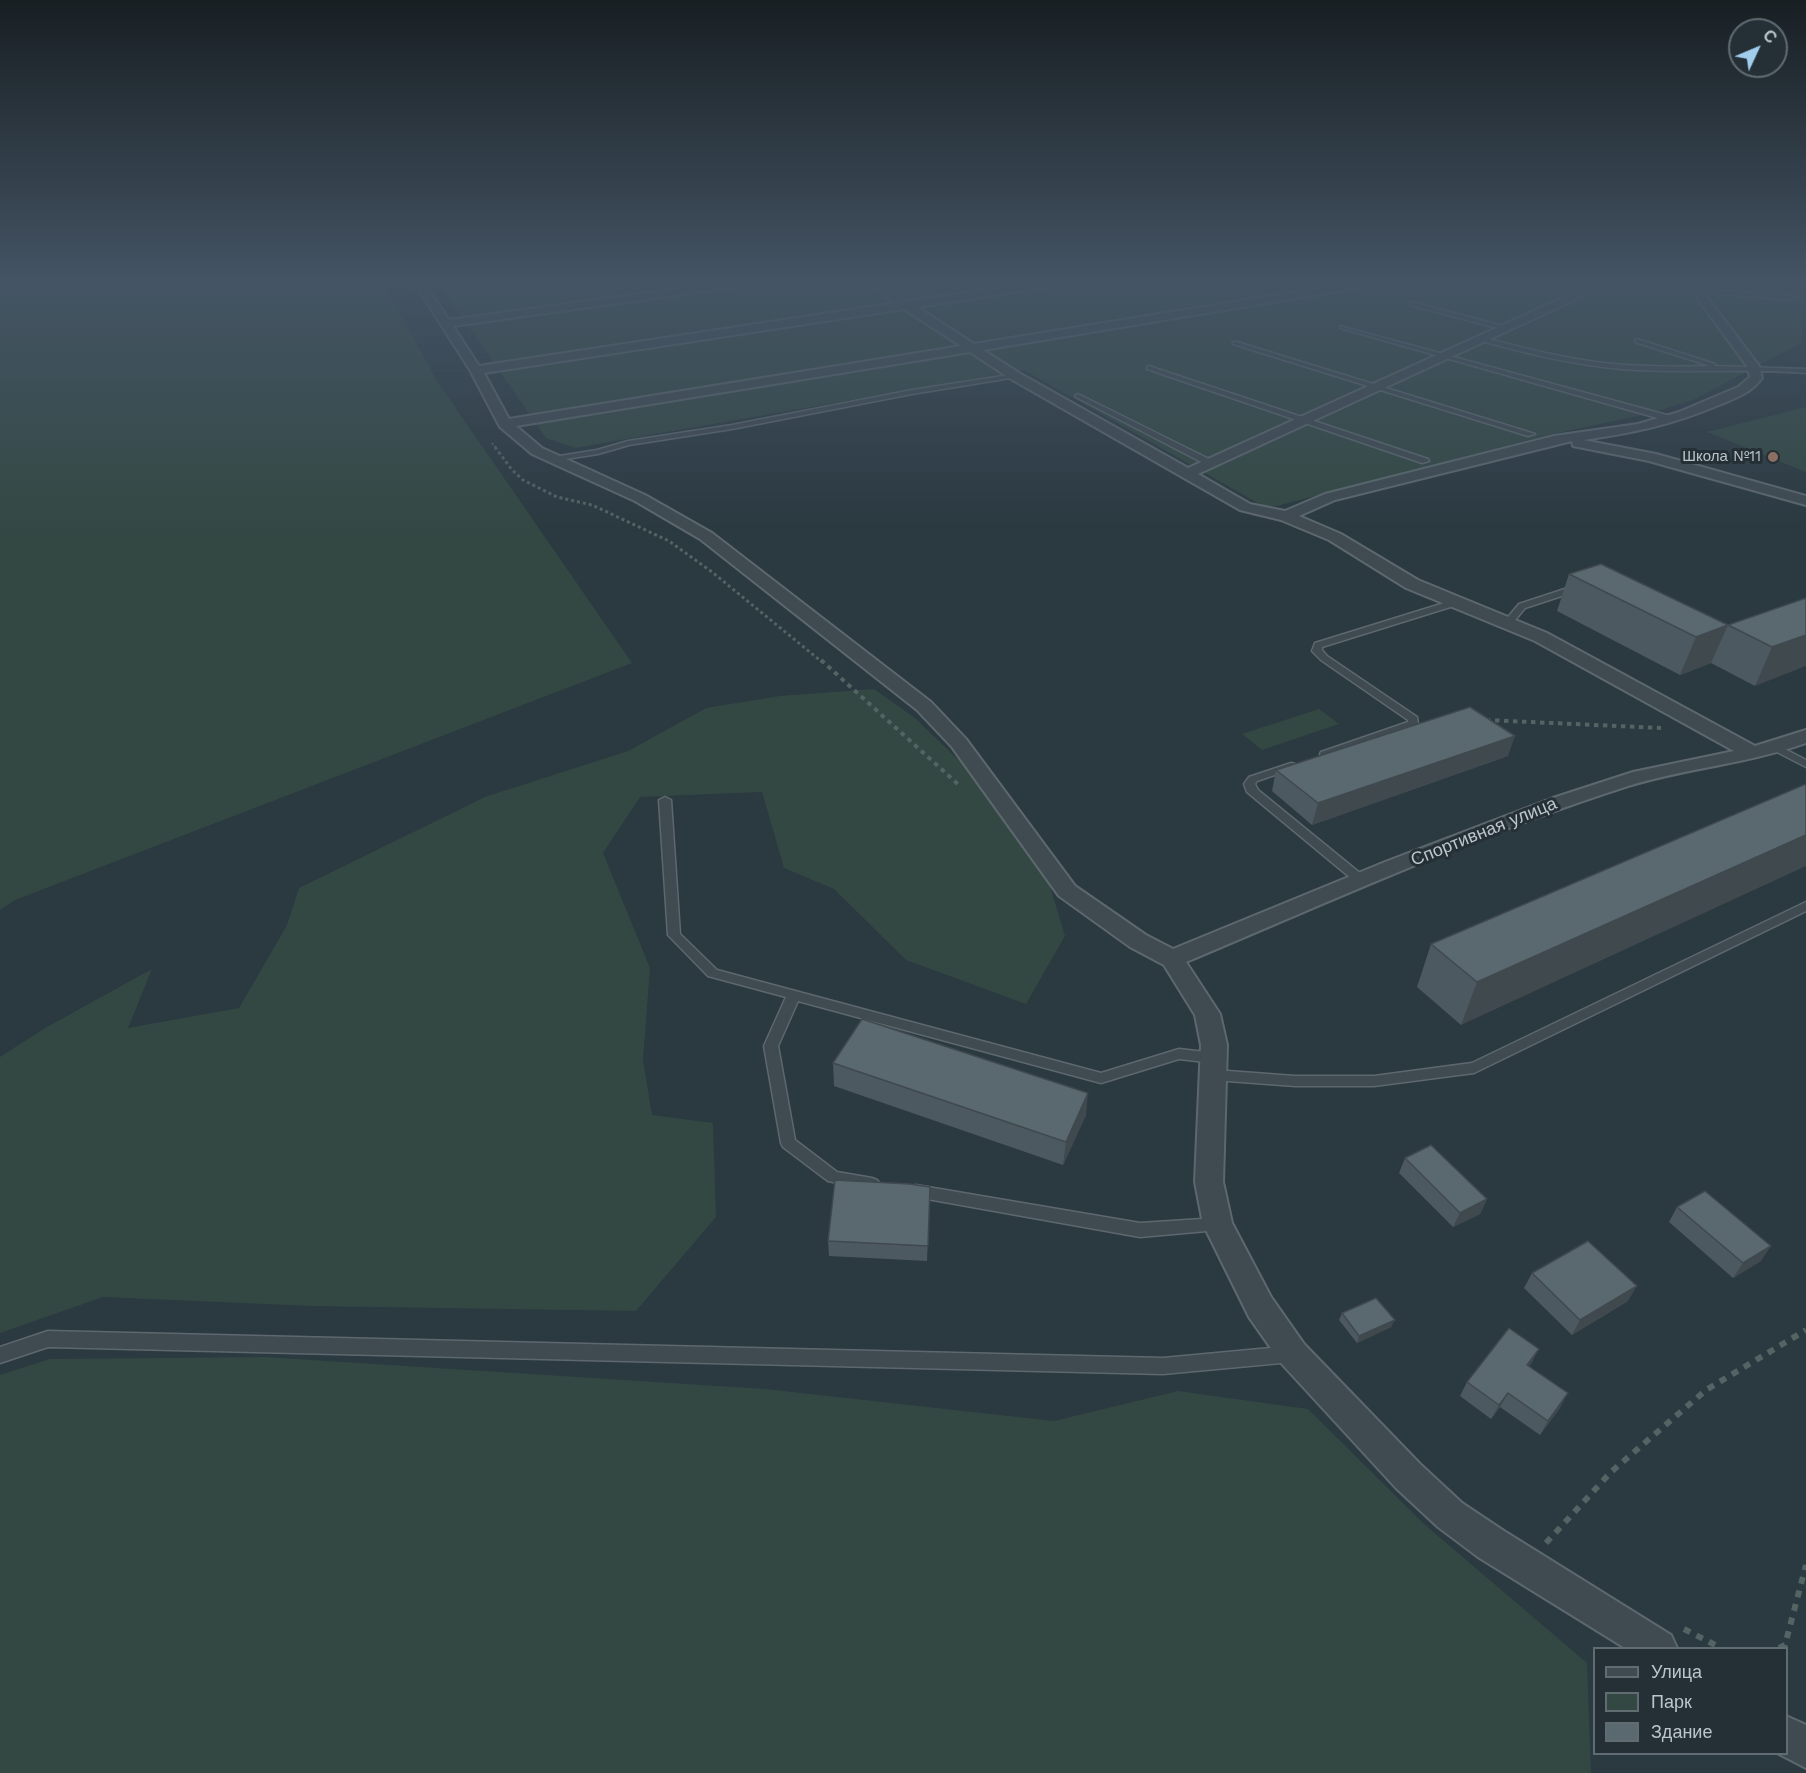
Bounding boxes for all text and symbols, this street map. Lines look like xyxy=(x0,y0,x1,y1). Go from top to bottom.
north arrow xyxy=(1728,18,1788,78)
text: С xyxy=(1759,26,1781,47)
place label: Школа №11 xyxy=(1682,448,1761,466)
marker: Школа №11 xyxy=(1766,450,1780,464)
street label: Спортивная улица xyxy=(1408,793,1560,871)
legend xyxy=(1593,1647,1788,1755)
text: Улица xyxy=(1651,1661,1702,1682)
text: Парк xyxy=(1651,1691,1692,1712)
text: Здание xyxy=(1651,1721,1712,1742)

